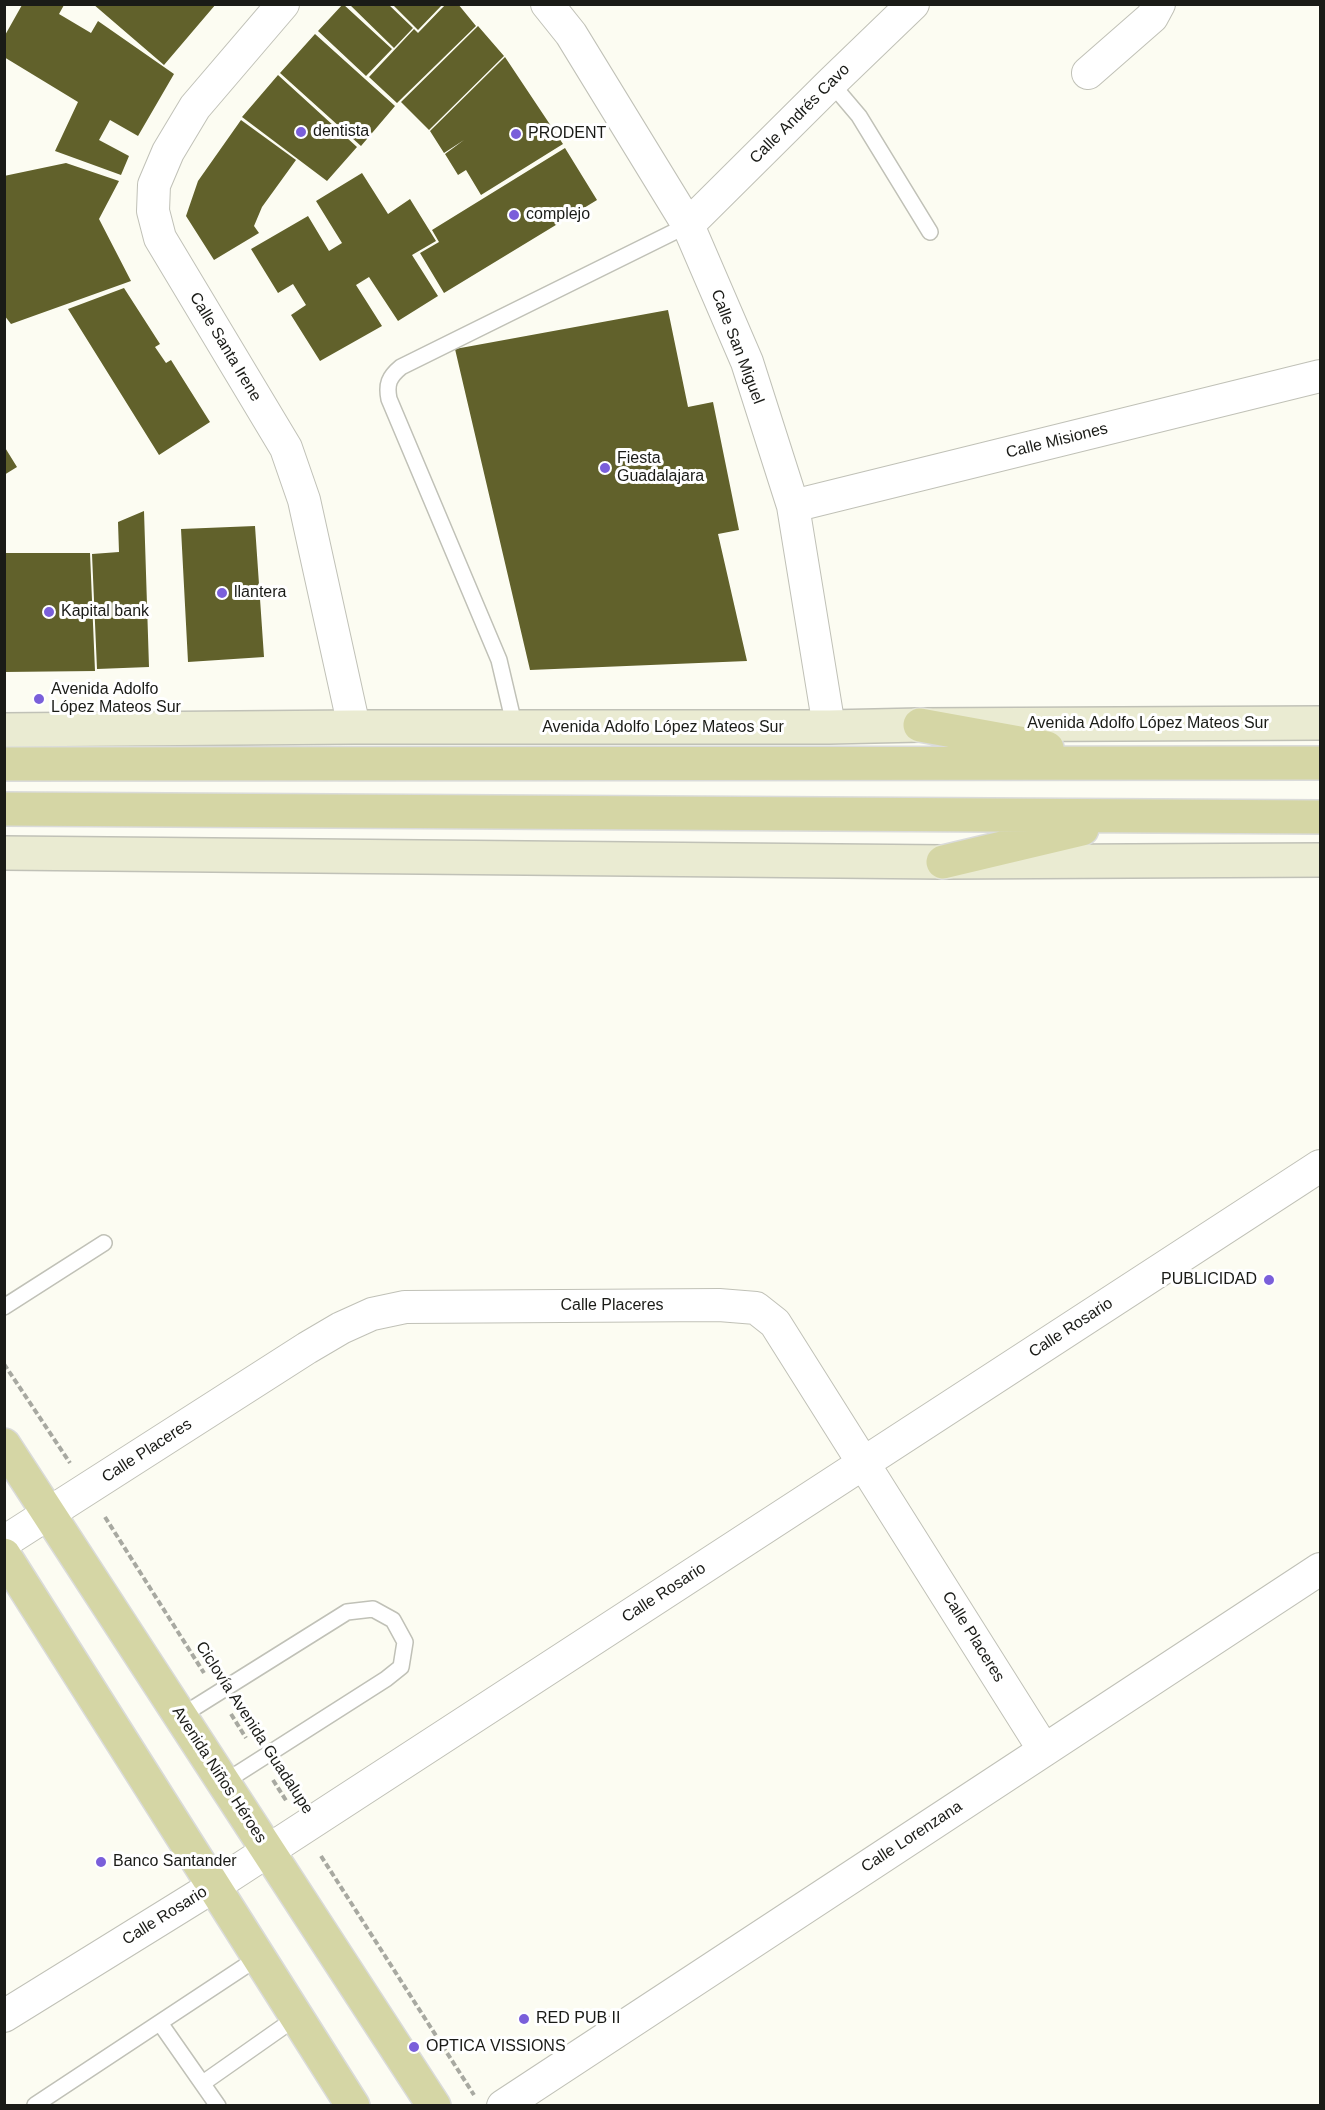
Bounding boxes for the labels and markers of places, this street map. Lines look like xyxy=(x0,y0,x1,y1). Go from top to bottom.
place label: dentista xyxy=(313,122,369,142)
place label: PRODENT xyxy=(528,124,606,144)
marker: dentista xyxy=(294,125,308,139)
marker: PRODENT xyxy=(509,127,523,141)
place label: complejo xyxy=(526,205,590,225)
marker: complejo xyxy=(507,208,521,222)
place label: Fiesta Guadalajara xyxy=(617,449,704,487)
marker: Fiesta Guadalajara xyxy=(598,461,612,475)
place label: llantera xyxy=(234,583,286,603)
marker: llantera xyxy=(215,586,229,600)
place label: Kapital bank xyxy=(61,602,149,622)
marker: Kapital bank xyxy=(42,605,56,619)
place label: Avenida Adolfo López Mateos Sur xyxy=(51,680,181,718)
marker: Avenida Adolfo López Mateos Sur xyxy=(32,692,46,706)
place label: PUBLICIDAD xyxy=(1161,1270,1257,1290)
marker: PUBLICIDAD xyxy=(1262,1273,1276,1287)
place label: Banco Santander xyxy=(113,1852,237,1872)
marker: Banco Santander xyxy=(94,1855,108,1869)
place label: RED PUB II xyxy=(536,2009,620,2029)
marker: RED PUB II xyxy=(517,2012,531,2026)
place label: OPTICA VISSIONS xyxy=(426,2037,566,2057)
marker: OPTICA VISSIONS xyxy=(407,2040,421,2054)

